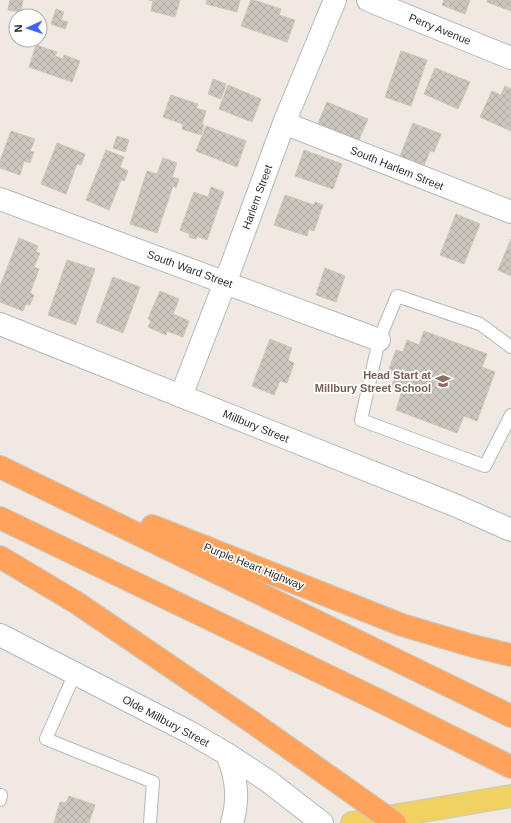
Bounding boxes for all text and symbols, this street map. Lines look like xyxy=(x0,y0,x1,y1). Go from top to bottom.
north arrow xyxy=(8,8,48,48)
street label: Perry Avenue xyxy=(407,11,473,47)
text: N xyxy=(12,24,24,33)
street label: South Harlem Street xyxy=(349,144,445,192)
street label: Harlem Street xyxy=(240,163,274,231)
street label: South Ward Street xyxy=(146,248,234,290)
place label: Head Start at Millbury Street School xyxy=(315,369,431,394)
school or university icon: Head Start at Millbury Street School xyxy=(434,372,452,390)
street label: Millbury Street xyxy=(221,407,291,445)
street label: Purple Heart Highway xyxy=(202,540,306,592)
street label: Olde Millbury Street xyxy=(121,693,211,749)

